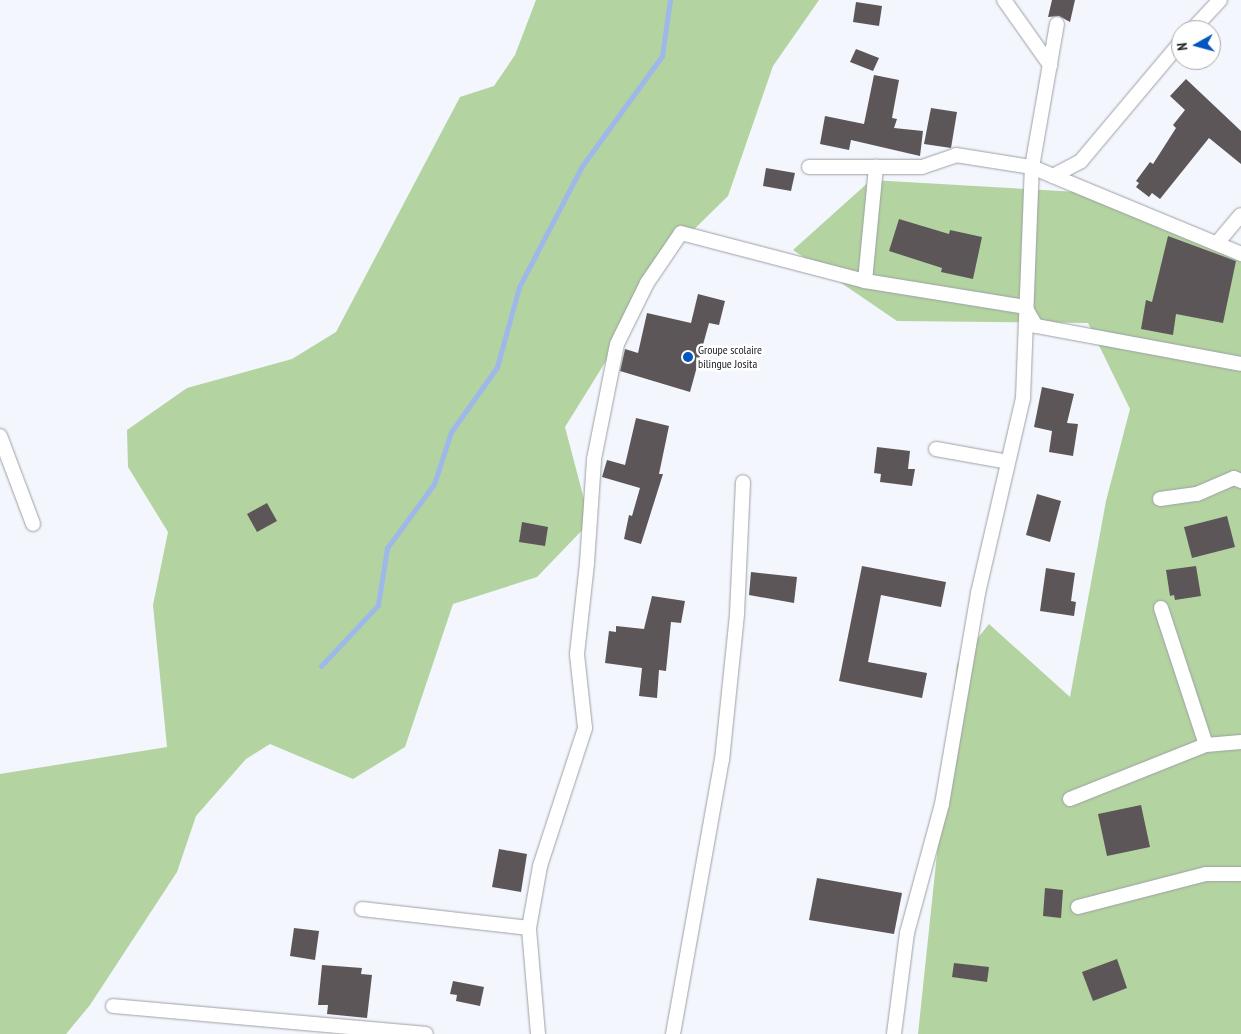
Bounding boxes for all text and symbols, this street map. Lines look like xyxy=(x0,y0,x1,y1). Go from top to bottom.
north arrow xyxy=(1171,20,1221,70)
text: N xyxy=(1173,42,1191,52)
place label: Groupe scolaire bilingue Josita xyxy=(698,343,762,371)
marker: Groupe scolaire bilingue Josita xyxy=(682,351,694,363)

